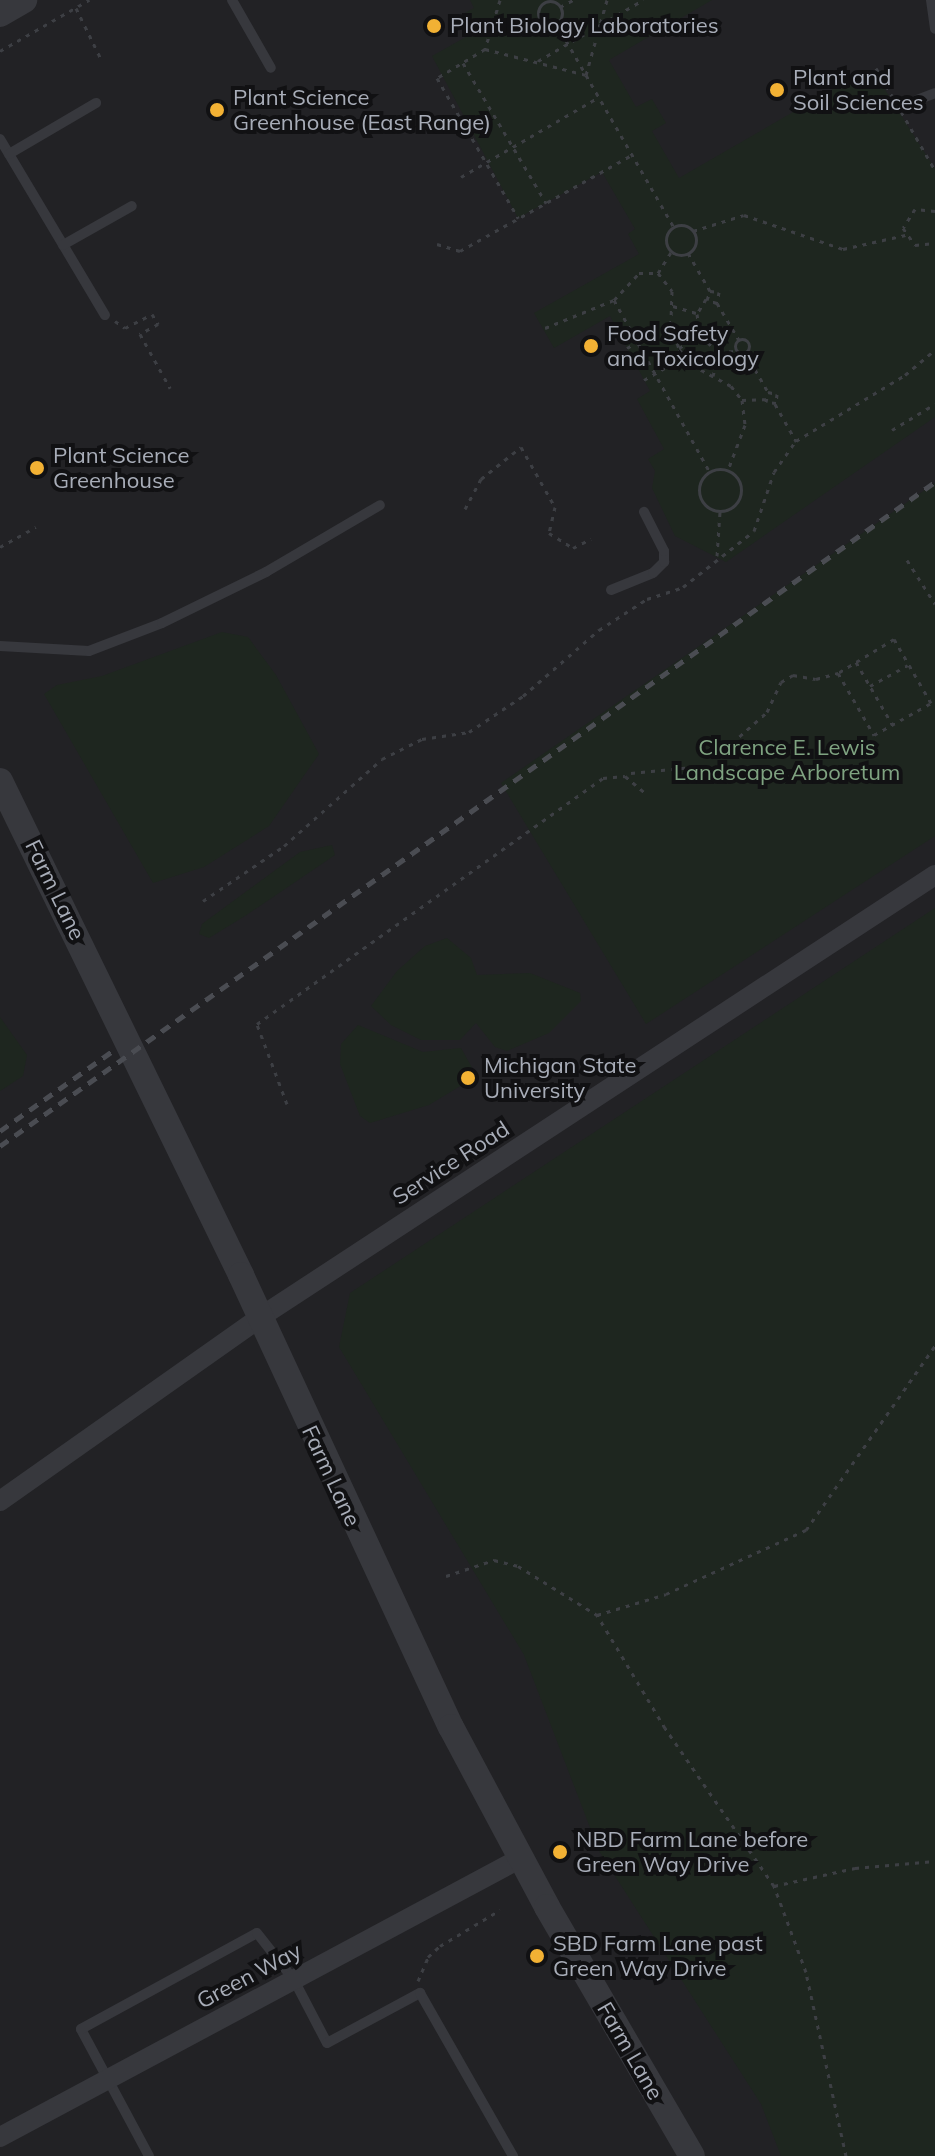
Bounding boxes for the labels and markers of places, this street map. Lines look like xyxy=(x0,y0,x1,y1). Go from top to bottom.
place label: Plant Biology Laboratories xyxy=(450,13,719,39)
marker: Plant Biology Laboratories xyxy=(425,17,443,35)
place label: Plant and Soil Sciences xyxy=(793,64,924,116)
marker: Plant and Soil Sciences xyxy=(768,81,786,99)
place label: Plant Science Greenhouse (East Range) xyxy=(233,84,491,136)
marker: Plant Science Greenhouse (East Range) xyxy=(208,101,226,119)
place label: Food Safety and Toxicology xyxy=(607,320,759,372)
marker: Food Safety and Toxicology xyxy=(582,337,600,355)
place label: Plant Science Greenhouse xyxy=(53,442,189,494)
marker: Plant Science Greenhouse xyxy=(28,459,46,477)
place label: Michigan State University xyxy=(484,1052,636,1104)
marker: Michigan State University xyxy=(459,1069,477,1087)
place label: NBD Farm Lane before Green Way Drive xyxy=(576,1826,808,1878)
marker: NBD Farm Lane before Green Way Drive xyxy=(551,1843,569,1861)
place label: SBD Farm Lane past Green Way Drive xyxy=(553,1930,763,1982)
marker: SBD Farm Lane past Green Way Drive xyxy=(528,1947,546,1965)

